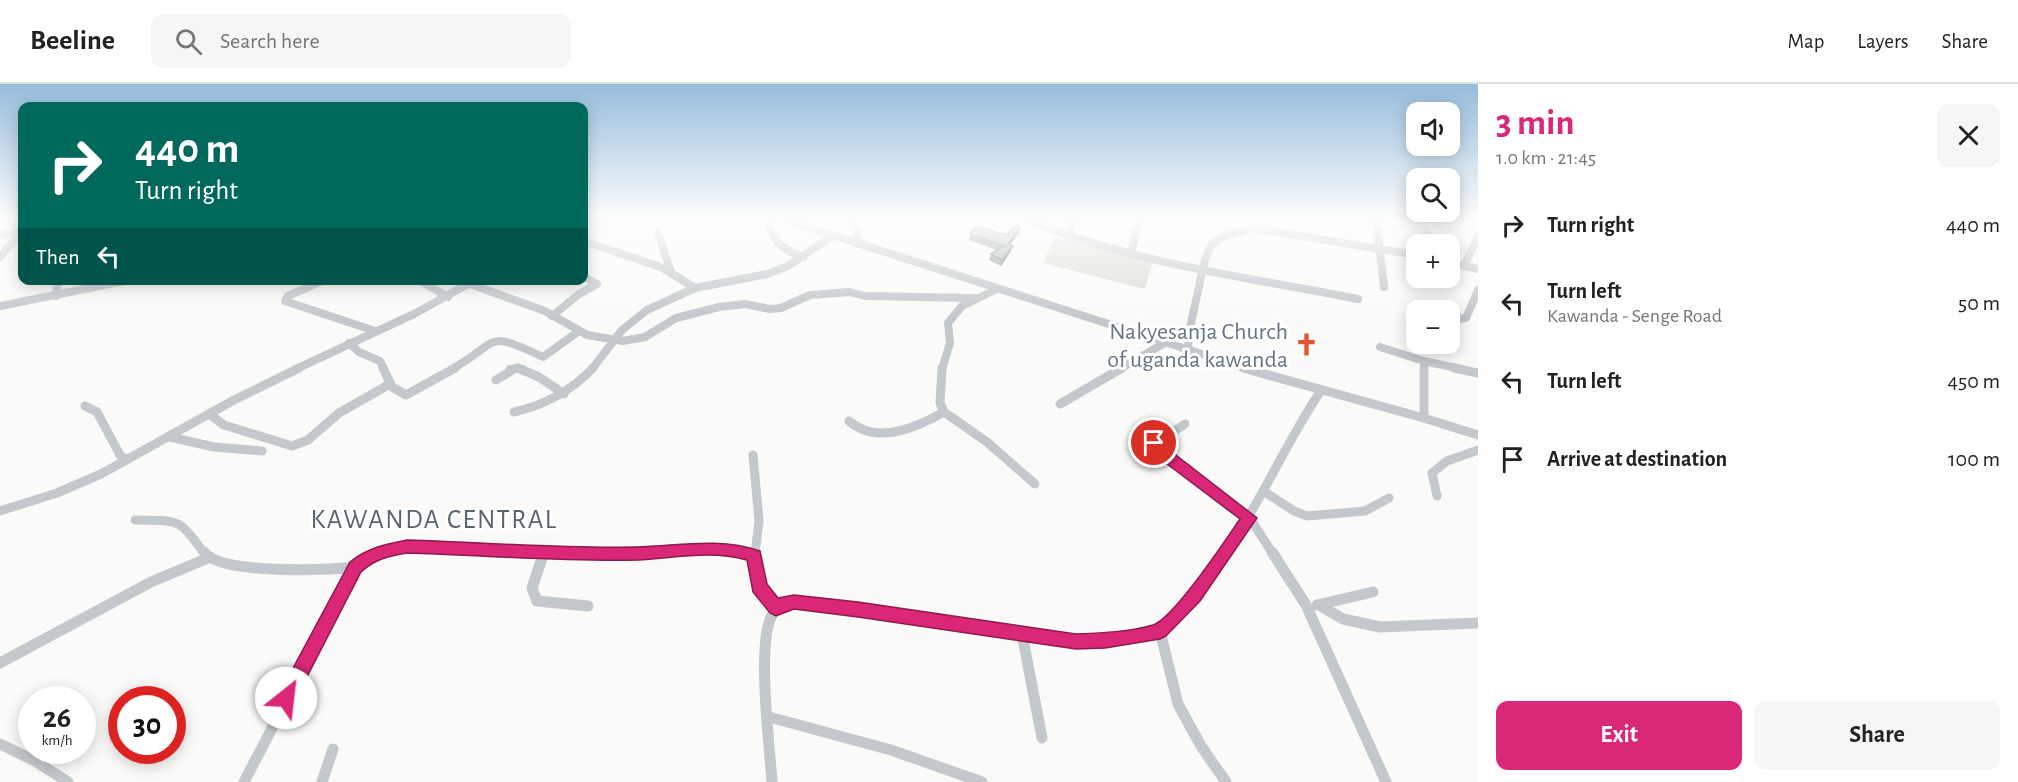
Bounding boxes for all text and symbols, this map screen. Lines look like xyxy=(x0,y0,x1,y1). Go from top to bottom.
search box xyxy=(151,14,571,68)
icon: search xyxy=(172,25,205,58)
text: Beeline xyxy=(30,27,115,55)
text: Search here xyxy=(220,30,320,52)
text: Map xyxy=(1788,31,1824,52)
text: Layers xyxy=(1857,31,1908,52)
text: Share xyxy=(1941,31,1988,52)
map controls xyxy=(1406,102,1460,354)
button: sound xyxy=(1406,102,1460,156)
button: close xyxy=(1937,104,2000,167)
text: 3 min xyxy=(1496,105,1574,141)
icon: right xyxy=(36,126,114,204)
text: 440 m xyxy=(135,128,239,170)
text: 1.0 km · 21:45 xyxy=(1496,148,1596,168)
button: search xyxy=(1406,168,1460,222)
text: Turn right xyxy=(135,177,238,204)
icon: right xyxy=(1496,209,1529,242)
text: Turn right xyxy=(1547,214,1634,236)
text: 440 m xyxy=(1946,214,2000,236)
button: + xyxy=(1406,234,1460,288)
icon: left xyxy=(92,240,125,273)
text: Then xyxy=(36,246,80,268)
text: Turn left xyxy=(1547,280,1621,302)
icon: left xyxy=(1496,287,1529,320)
text: 50 m xyxy=(1958,292,2000,314)
button: − xyxy=(1406,300,1460,354)
text: Kawanda - Senge Road xyxy=(1547,306,1722,326)
place label: Nakyesanja Church of uganda kawanda xyxy=(1107,320,1288,372)
church icon: Nakyesanja Church of uganda kawanda xyxy=(1293,332,1319,358)
icon: left xyxy=(1496,365,1529,398)
text: Turn left xyxy=(1547,370,1621,392)
text: 450 m xyxy=(1947,370,2000,392)
pin xyxy=(1128,417,1179,468)
icon: arrive xyxy=(1137,426,1170,459)
icon: arrive xyxy=(1496,443,1529,476)
text: Arrive at destination xyxy=(1547,448,1727,470)
text: 100 m xyxy=(1948,448,2000,470)
district label: KAWANDA CENTRAL xyxy=(310,506,558,533)
position arrow xyxy=(254,666,318,730)
speed limit sign: 30 xyxy=(108,686,186,764)
button: Exit xyxy=(1496,701,1742,770)
button: Share xyxy=(1754,701,2000,770)
text: 26 xyxy=(43,703,71,733)
text: km/h xyxy=(42,733,72,748)

